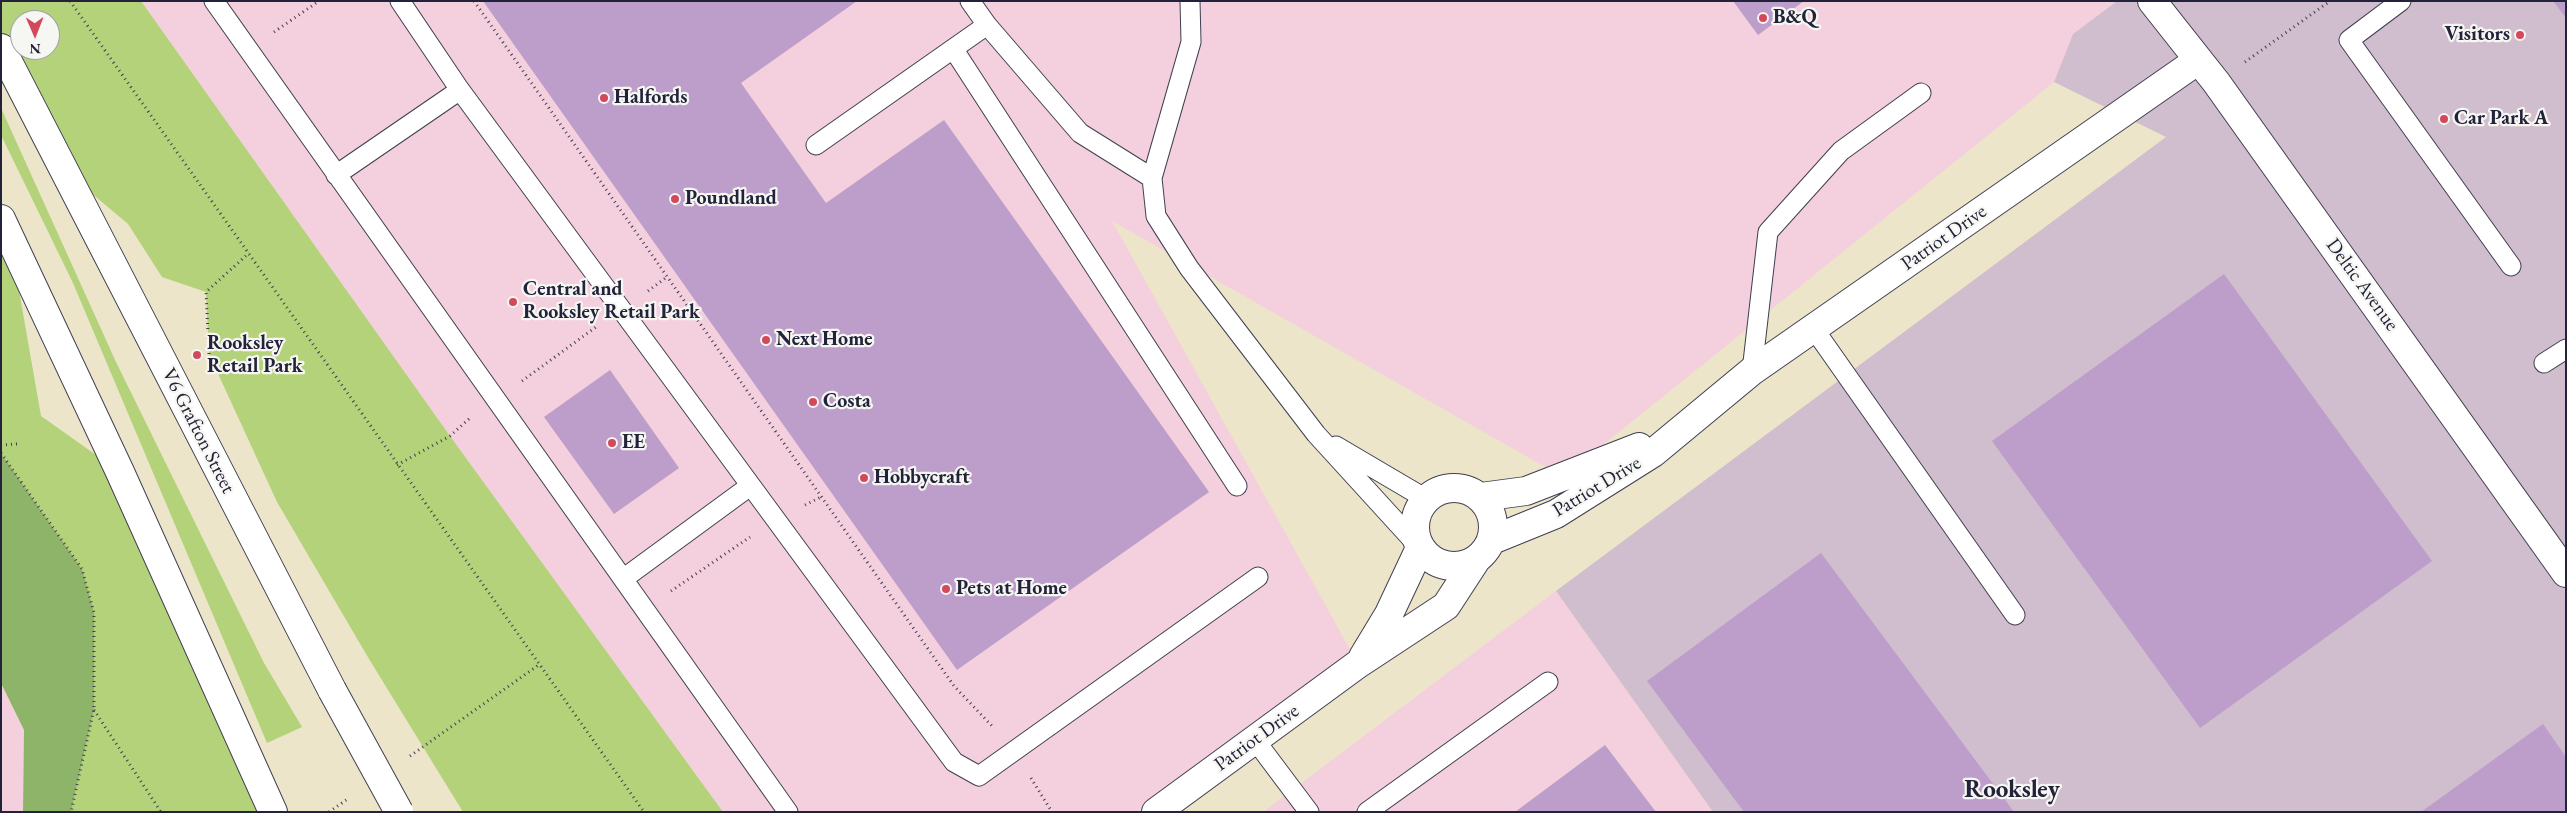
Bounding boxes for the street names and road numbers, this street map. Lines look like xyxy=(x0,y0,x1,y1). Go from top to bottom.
street label: Patriot Drive xyxy=(1897,200,1991,276)
street label: Deltic Avenue xyxy=(2320,234,2404,336)
street label: V6 Grafton Street xyxy=(156,364,240,498)
street label: Patriot Drive xyxy=(1548,451,1646,523)
street label: Patriot Drive xyxy=(1210,699,1304,777)

